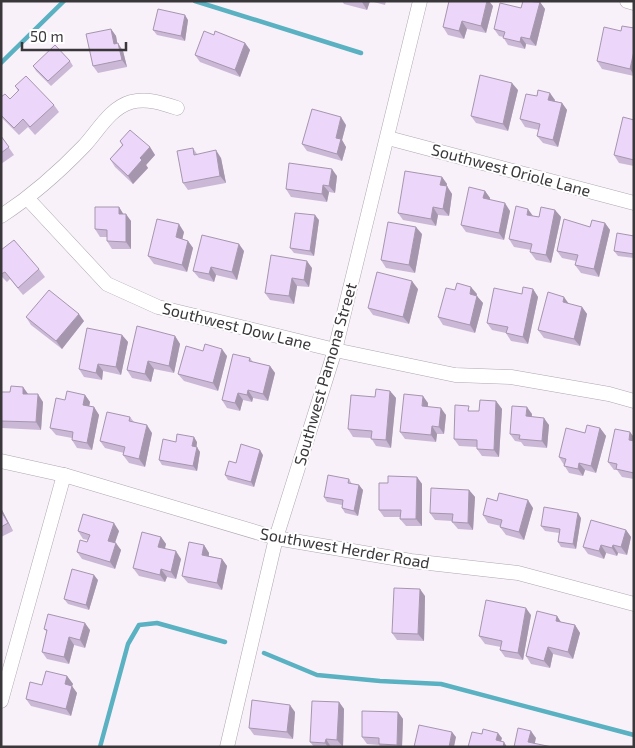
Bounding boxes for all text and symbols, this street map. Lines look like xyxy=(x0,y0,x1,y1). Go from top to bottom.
scale bar xyxy=(22,20,126,52)
text: 50 m xyxy=(30,27,64,45)
street label: Southwest Oriole Lane xyxy=(429,139,593,200)
street label: Southwest Pamona Street xyxy=(289,280,360,468)
street label: Southwest Dow Lane xyxy=(161,298,314,353)
street label: Southwest Herder Road xyxy=(259,523,431,572)

